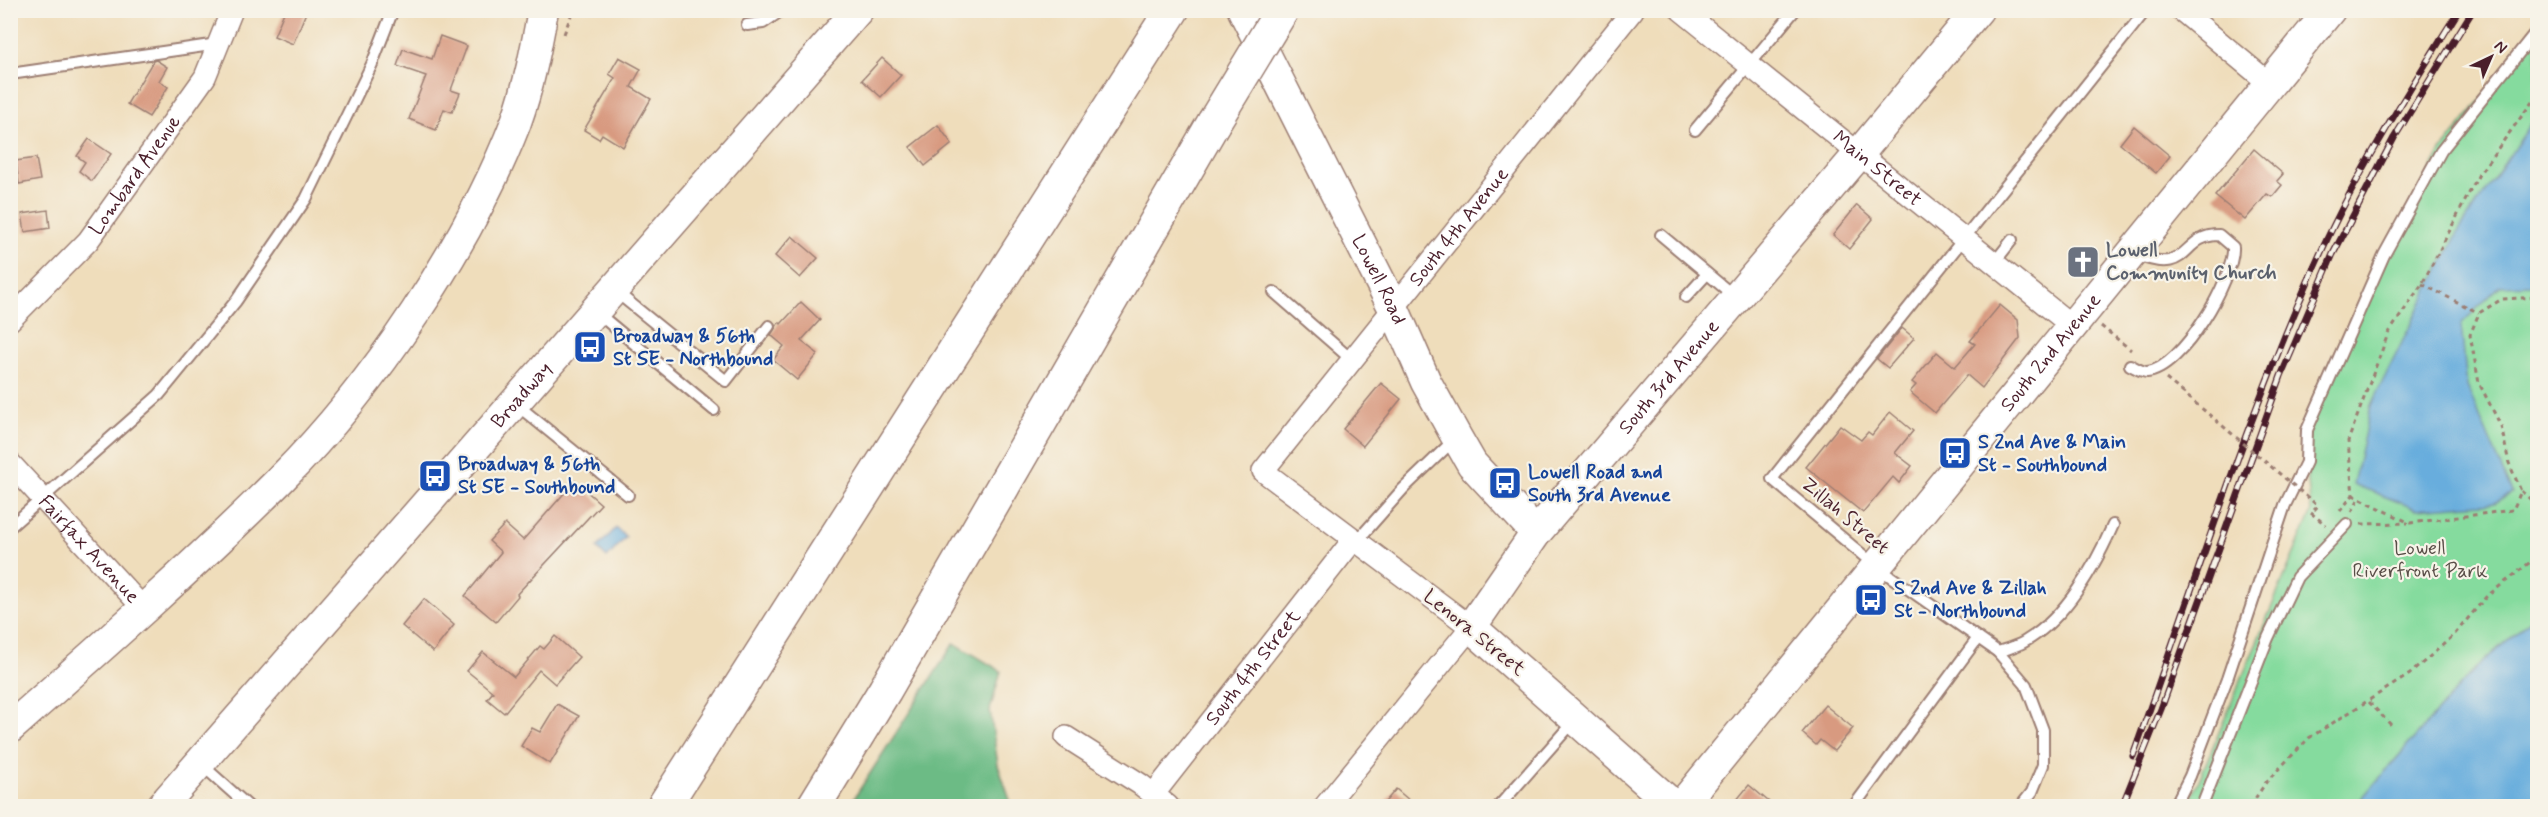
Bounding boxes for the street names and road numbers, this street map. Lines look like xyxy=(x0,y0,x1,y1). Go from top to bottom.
street label: Lombard Avenue xyxy=(83,110,187,241)
street label: Main Street xyxy=(1827,124,1927,213)
street label: South 4th Avenue xyxy=(1403,162,1515,292)
street label: Lowell Road xyxy=(1345,230,1413,329)
street label: South 2nd Avenue xyxy=(1994,287,2107,418)
street label: South 3rd Avenue xyxy=(1612,314,1726,440)
street label: Broadway xyxy=(485,356,558,434)
street label: Zillah Street xyxy=(1795,471,1895,561)
street label: Fairfax Avenue xyxy=(32,489,146,609)
street label: Lenora Street xyxy=(1417,583,1531,683)
street label: South 4th Street xyxy=(1199,604,1307,731)

